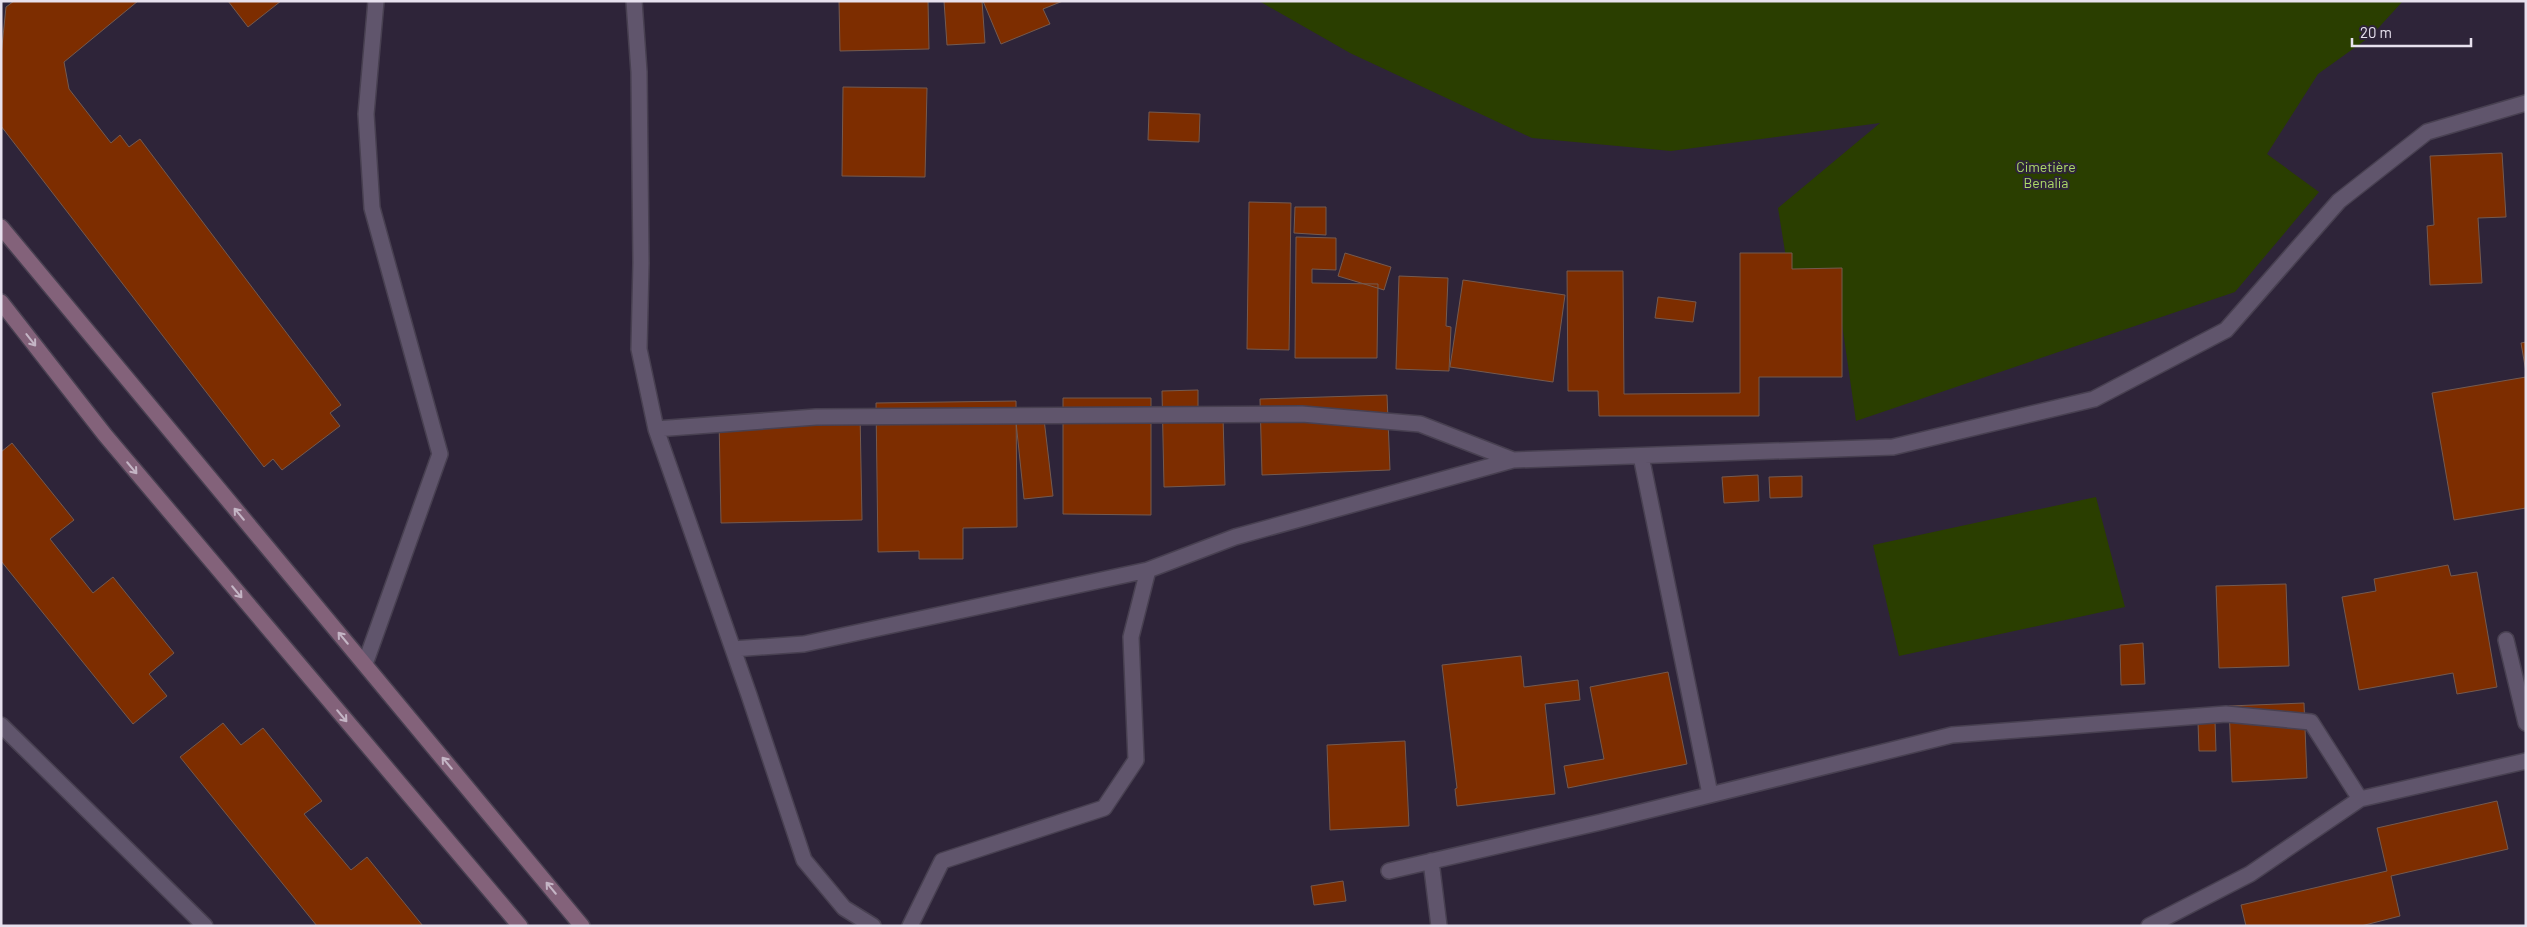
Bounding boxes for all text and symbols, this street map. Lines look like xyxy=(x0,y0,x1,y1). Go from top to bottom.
scale bar xyxy=(2352,15,2471,47)
text: 20 m xyxy=(2360,23,2392,41)
park label: Cimetière Benalia xyxy=(2016,158,2076,191)
one-way arrow xyxy=(26,333,36,347)
one-way arrow xyxy=(126,461,138,474)
one-way arrow xyxy=(234,507,245,520)
one-way arrow xyxy=(231,585,243,598)
one-way arrow xyxy=(338,632,349,645)
one-way arrow xyxy=(336,709,348,722)
one-way arrow xyxy=(442,757,453,770)
one-way arrow xyxy=(546,882,557,895)

